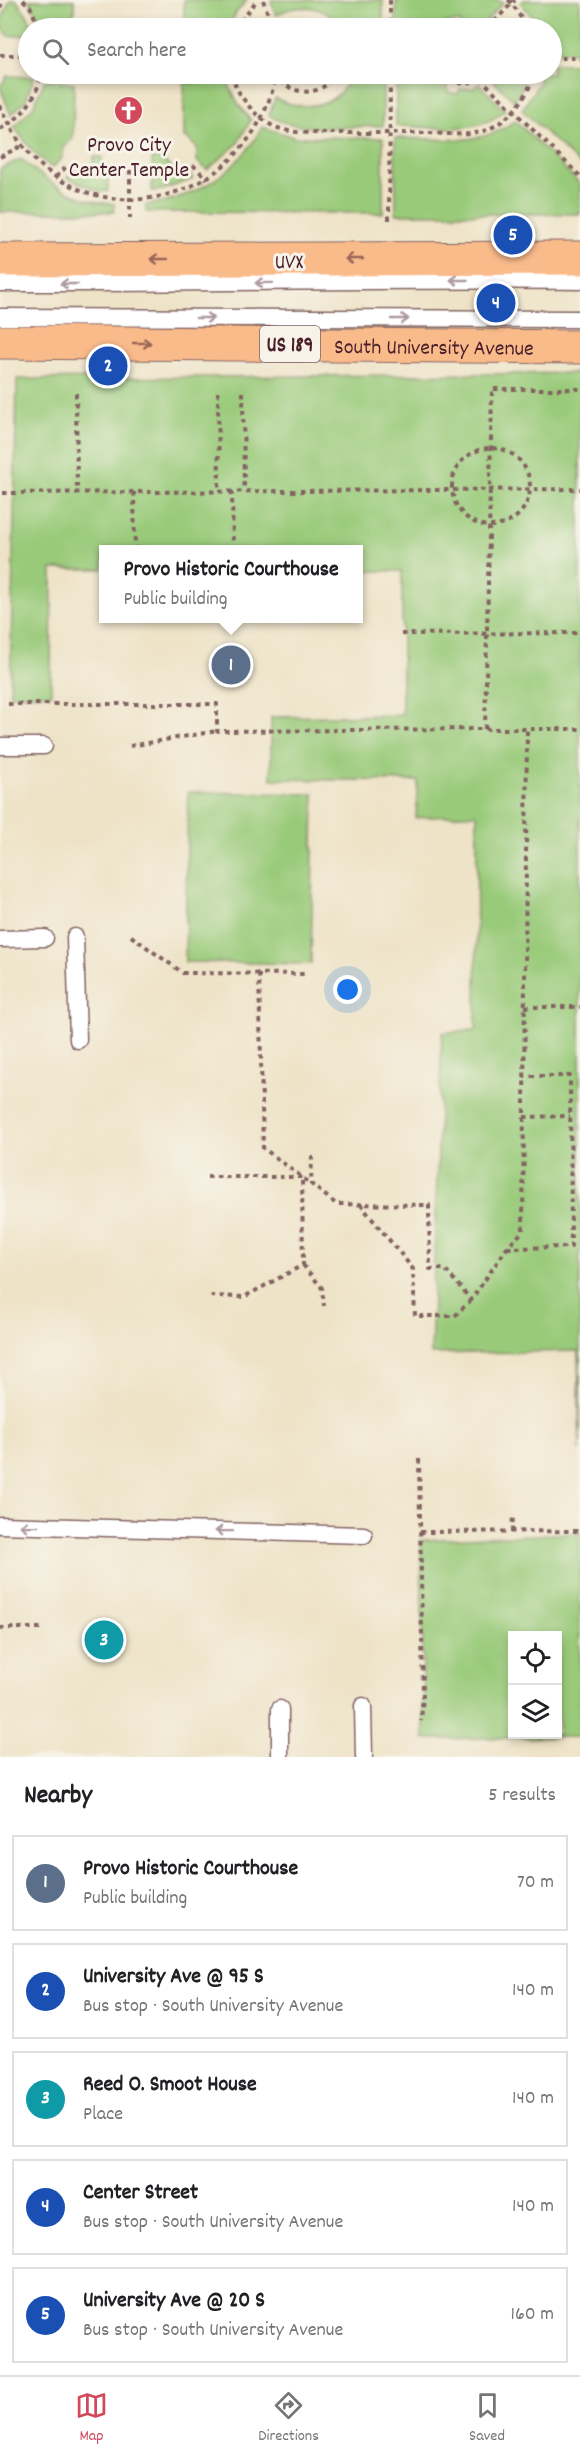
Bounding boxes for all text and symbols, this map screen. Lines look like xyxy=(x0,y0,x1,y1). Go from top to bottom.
search box xyxy=(18,18,562,84)
icon: search xyxy=(39,35,72,68)
text: Search here xyxy=(87,36,186,67)
church icon: Provo City Center Temple xyxy=(113,95,145,127)
place label: Provo City Center Temple xyxy=(69,131,189,187)
pin: 5 xyxy=(494,212,532,258)
street label: UVX xyxy=(274,248,304,279)
one-way arrow xyxy=(149,253,169,265)
one-way arrow xyxy=(344,253,364,265)
one-way arrow xyxy=(449,274,469,286)
one-way arrow xyxy=(254,277,274,289)
one-way arrow xyxy=(59,278,79,290)
pin: 4 xyxy=(476,280,516,326)
one-way arrow xyxy=(195,312,215,324)
one-way arrow xyxy=(390,313,410,325)
road number: US 189 xyxy=(260,326,320,362)
street label: South University Avenue xyxy=(334,333,534,366)
one-way arrow xyxy=(132,337,152,349)
pin: 2 xyxy=(88,344,128,388)
popup xyxy=(99,545,363,623)
text: Provo Historic Courthouse xyxy=(123,555,339,586)
text: Public building xyxy=(123,586,228,614)
pin: 1 xyxy=(212,642,250,688)
your location xyxy=(333,975,362,1004)
one-way arrow xyxy=(19,1520,39,1531)
one-way arrow xyxy=(214,1525,234,1536)
pin: 3 xyxy=(84,1618,124,1662)
map controls xyxy=(508,1631,562,1739)
button: locate xyxy=(508,1631,562,1685)
button: layers xyxy=(508,1685,562,1739)
text: Nearby xyxy=(24,1778,92,1815)
text: 5 results xyxy=(488,1782,556,1810)
text: Provo Historic Courthouse xyxy=(83,1854,298,1885)
text: 1 xyxy=(43,1869,48,1897)
text: 70 m xyxy=(517,1869,554,1897)
text: Public building xyxy=(83,1885,187,1913)
text: University Ave @ 95 S xyxy=(83,1962,264,1993)
text: 2 xyxy=(41,1977,50,2005)
text: 140 m xyxy=(512,1977,554,2005)
text: Bus stop · South University Avenue xyxy=(83,1993,343,2021)
text: Reed O. Smoot House xyxy=(83,2070,257,2101)
text: 3 xyxy=(41,2085,50,2113)
text: 140 m xyxy=(512,2085,554,2113)
text: Place xyxy=(83,2101,123,2129)
text: Center Street xyxy=(83,2178,198,2209)
text: 4 xyxy=(41,2193,50,2221)
text: 140 m xyxy=(512,2193,554,2221)
text: Bus stop · South University Avenue xyxy=(83,2209,343,2237)
text: University Ave @ 20 S xyxy=(83,2286,265,2317)
text: 5 xyxy=(41,2301,50,2329)
text: 160 m xyxy=(511,2301,554,2329)
text: Bus stop · South University Avenue xyxy=(83,2317,343,2345)
tab: Map xyxy=(75,2389,108,2448)
tab: Directions xyxy=(258,2389,319,2448)
tab: Saved xyxy=(469,2389,505,2448)

